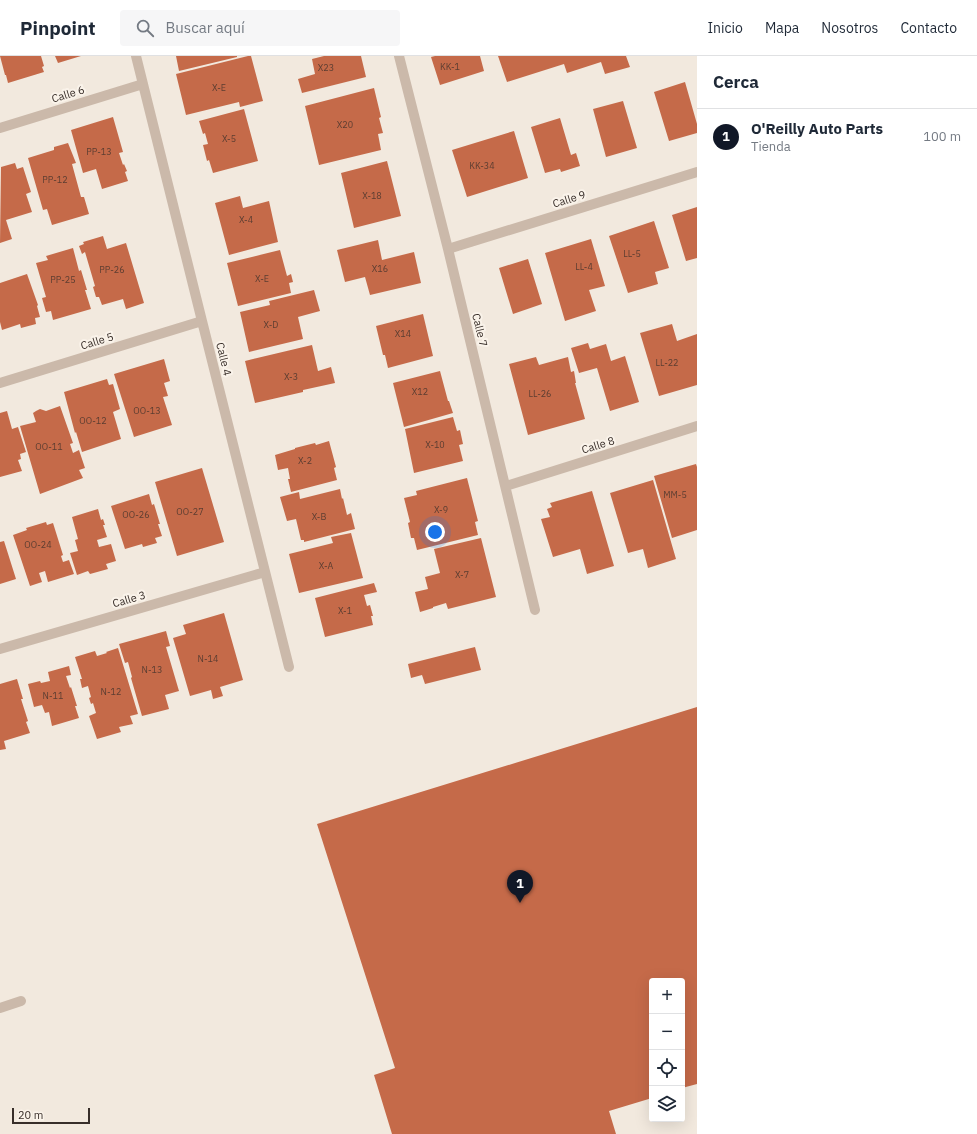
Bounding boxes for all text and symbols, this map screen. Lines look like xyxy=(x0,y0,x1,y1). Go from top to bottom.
search box xyxy=(120,10,400,46)
text: Pinpoint xyxy=(20,16,96,40)
icon: search xyxy=(134,17,156,39)
text: Buscar aquí xyxy=(166,18,245,37)
text: Inicio xyxy=(707,19,743,37)
text: Mapa xyxy=(765,19,799,37)
text: Nosotros xyxy=(821,19,878,37)
text: Contacto xyxy=(900,19,957,37)
house number: KK-1 xyxy=(440,61,460,72)
house number: X23 xyxy=(318,62,334,73)
text: Cerca xyxy=(713,71,759,93)
street label: Calle 6 xyxy=(50,82,86,106)
house number: X-E xyxy=(212,82,226,93)
house number: X20 xyxy=(337,119,353,130)
text: O'Reilly Auto Parts xyxy=(751,119,883,138)
text: 1 xyxy=(722,128,730,145)
text: 100 m xyxy=(923,128,961,145)
house number: X-5 xyxy=(222,133,236,144)
text: Tienda xyxy=(751,138,791,155)
house number: PP-13 xyxy=(86,146,112,157)
house number: KK-34 xyxy=(469,160,495,171)
house number: PP-12 xyxy=(42,174,68,185)
street label: Calle 9 xyxy=(551,187,587,211)
house number: X-18 xyxy=(362,190,382,201)
house number: X-4 xyxy=(239,214,253,225)
house number: LL-5 xyxy=(623,248,641,259)
house number: LL-4 xyxy=(575,261,593,272)
house number: X16 xyxy=(372,263,388,274)
house number: PP-26 xyxy=(99,264,125,275)
house number: X-E xyxy=(255,273,269,284)
house number: PP-25 xyxy=(50,274,76,285)
street label: Calle 7 xyxy=(469,312,491,348)
house number: X-D xyxy=(264,319,278,330)
house number: X14 xyxy=(395,328,411,339)
street label: Calle 5 xyxy=(79,329,115,353)
street label: Calle 4 xyxy=(213,341,235,378)
house number: LL-22 xyxy=(655,357,679,368)
house number: X-3 xyxy=(284,371,298,382)
house number: X12 xyxy=(412,386,428,397)
house number: LL-26 xyxy=(528,388,552,399)
house number: OO-13 xyxy=(133,405,161,416)
house number: OO-12 xyxy=(79,415,107,426)
street label: Calle 8 xyxy=(580,433,616,457)
house number: X-10 xyxy=(425,439,445,450)
house number: OO-11 xyxy=(35,441,63,452)
house number: X-2 xyxy=(298,455,312,466)
house number: MM-5 xyxy=(663,489,687,500)
house number: X-9 xyxy=(434,504,448,515)
house number: OO-27 xyxy=(176,506,204,517)
house number: OO-26 xyxy=(122,509,150,520)
house number: X-B xyxy=(312,511,326,522)
your location xyxy=(425,522,445,542)
house number: OO-24 xyxy=(24,539,52,550)
house number: X-A xyxy=(319,560,333,571)
house number: X-7 xyxy=(455,569,469,580)
street label: Calle 3 xyxy=(111,588,147,610)
house number: X-1 xyxy=(338,605,352,616)
house number: N-14 xyxy=(198,653,218,664)
house number: N-13 xyxy=(142,664,162,675)
house number: N-12 xyxy=(101,686,121,697)
house number: N-11 xyxy=(43,690,63,701)
pin: 1 xyxy=(507,870,533,903)
map controls xyxy=(649,978,685,1122)
button: + xyxy=(649,978,685,1014)
button: − xyxy=(649,1014,685,1050)
button: locate xyxy=(649,1050,685,1086)
button: layers xyxy=(649,1086,685,1122)
scale bar xyxy=(12,1106,90,1125)
text: 20 m xyxy=(18,1108,43,1122)

